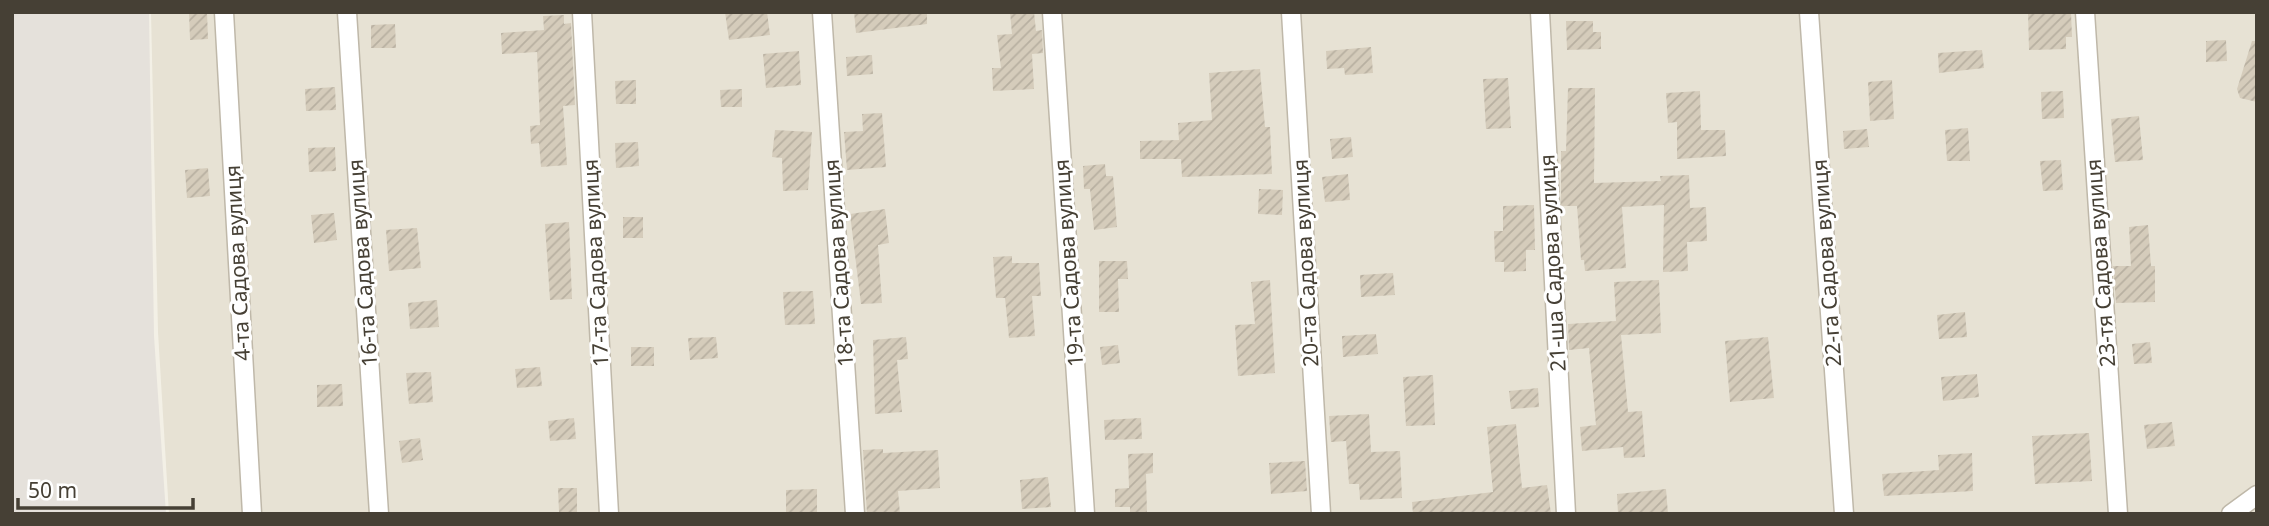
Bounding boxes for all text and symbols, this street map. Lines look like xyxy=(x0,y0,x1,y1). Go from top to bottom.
street label: 21-ша Садова вулиця xyxy=(1532,154,1572,372)
street label: 16-та Садова вулиця xyxy=(341,158,383,368)
street label: 17-та Садова вулиця xyxy=(576,158,614,368)
street label: 18-та Садова вулиця xyxy=(817,158,859,368)
street label: 19-та Садова вулиця xyxy=(1047,158,1089,368)
street label: 20-та Садова вулиця xyxy=(1286,158,1324,368)
street label: 22-га Садова вулиця xyxy=(1805,158,1847,368)
street label: 23-тя Садова вулиця xyxy=(2079,158,2121,368)
street label: 4-та Садова вулиця xyxy=(218,164,256,362)
scale bar xyxy=(18,466,192,510)
text: 50 m xyxy=(28,476,77,504)

